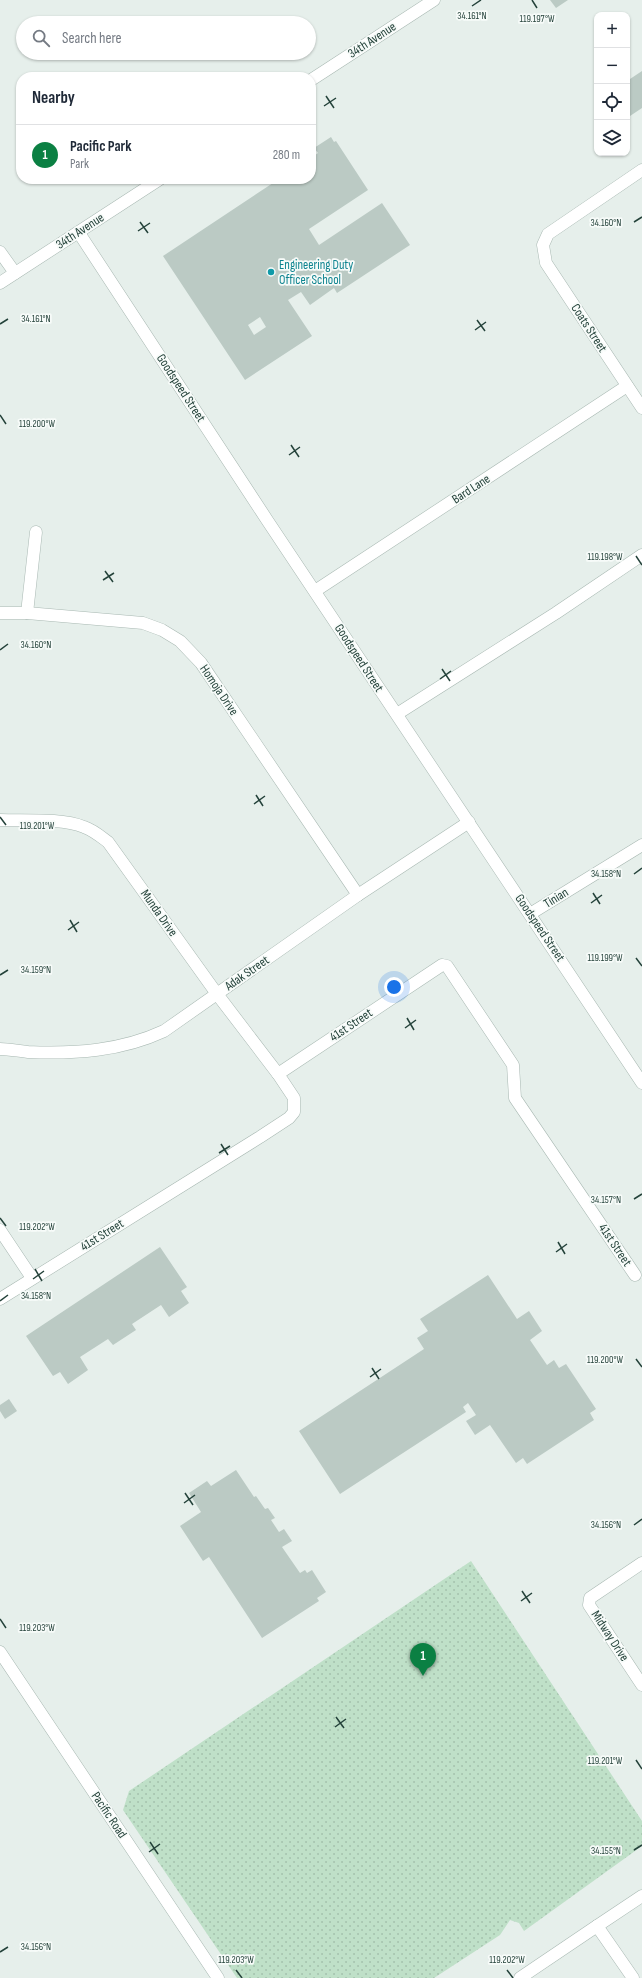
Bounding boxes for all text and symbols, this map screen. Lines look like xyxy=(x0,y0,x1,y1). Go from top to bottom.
text: 34.161°N xyxy=(457,10,487,22)
map controls xyxy=(594,12,630,156)
button: + xyxy=(594,12,630,48)
text: 119.197°W xyxy=(520,13,555,25)
search box xyxy=(16,16,316,60)
street label: 34th Avenue xyxy=(345,19,399,61)
icon: search xyxy=(30,27,52,49)
text: Search here xyxy=(62,29,122,48)
button: − xyxy=(594,48,630,84)
button: locate xyxy=(594,84,630,120)
text: Nearby xyxy=(32,88,75,108)
button: layers xyxy=(594,120,630,156)
text: Pacific Park xyxy=(70,137,132,156)
text: 1 xyxy=(42,147,48,163)
text: 280 m xyxy=(273,147,300,163)
text: Park xyxy=(70,156,89,172)
street label: 34th Avenue xyxy=(53,210,107,252)
text: 34.160°N xyxy=(591,217,621,229)
place label: Engineering Duty Officer School xyxy=(279,257,353,288)
marker: Engineering Duty Officer School xyxy=(266,267,276,277)
street label: Coats Street xyxy=(567,301,611,355)
text: 34.161°N xyxy=(21,313,51,325)
street label: Goodspeed Street xyxy=(153,351,209,425)
text: 119.200°W xyxy=(19,418,55,430)
street label: Bard Lane xyxy=(449,471,493,507)
text: 119.198°W xyxy=(588,551,623,563)
street label: Goodspeed Street xyxy=(331,621,387,695)
text: 34.160°N xyxy=(21,639,51,651)
street label: Homoja Drive xyxy=(196,662,242,718)
text: 119.201°W xyxy=(20,820,55,832)
text: 34.158°N xyxy=(591,868,621,880)
street label: Tinian xyxy=(541,884,571,912)
street label: Munda Drive xyxy=(137,886,181,940)
street label: Goodspeed Street xyxy=(512,891,568,965)
street label: Adak Street xyxy=(221,952,272,995)
text: 119.199°W xyxy=(587,952,623,964)
text: 34.159°N xyxy=(21,964,51,976)
your location xyxy=(384,977,404,997)
street label: 41st Street xyxy=(327,1005,375,1045)
text: 34.157°N xyxy=(591,1194,621,1206)
street label: 41st Street xyxy=(77,1215,127,1255)
text: 119.202°W xyxy=(19,1221,55,1233)
street label: 41st Street xyxy=(595,1221,635,1269)
text: 34.158°N xyxy=(21,1290,51,1302)
text: 119.200°W xyxy=(587,1354,623,1366)
text: 34.156°N xyxy=(591,1519,621,1531)
street label: Midway Drive xyxy=(588,1608,632,1664)
text: 119.203°W xyxy=(19,1622,55,1634)
pin: 1 xyxy=(410,1643,436,1676)
text: 119.201°W xyxy=(588,1755,623,1767)
street label: Pacific Road xyxy=(88,1789,130,1841)
text: 34.155°N xyxy=(591,1845,621,1857)
text: 34.156°N xyxy=(21,1941,51,1953)
text: 119.203°W xyxy=(218,1954,254,1966)
text: 119.202°W xyxy=(489,1954,525,1966)

